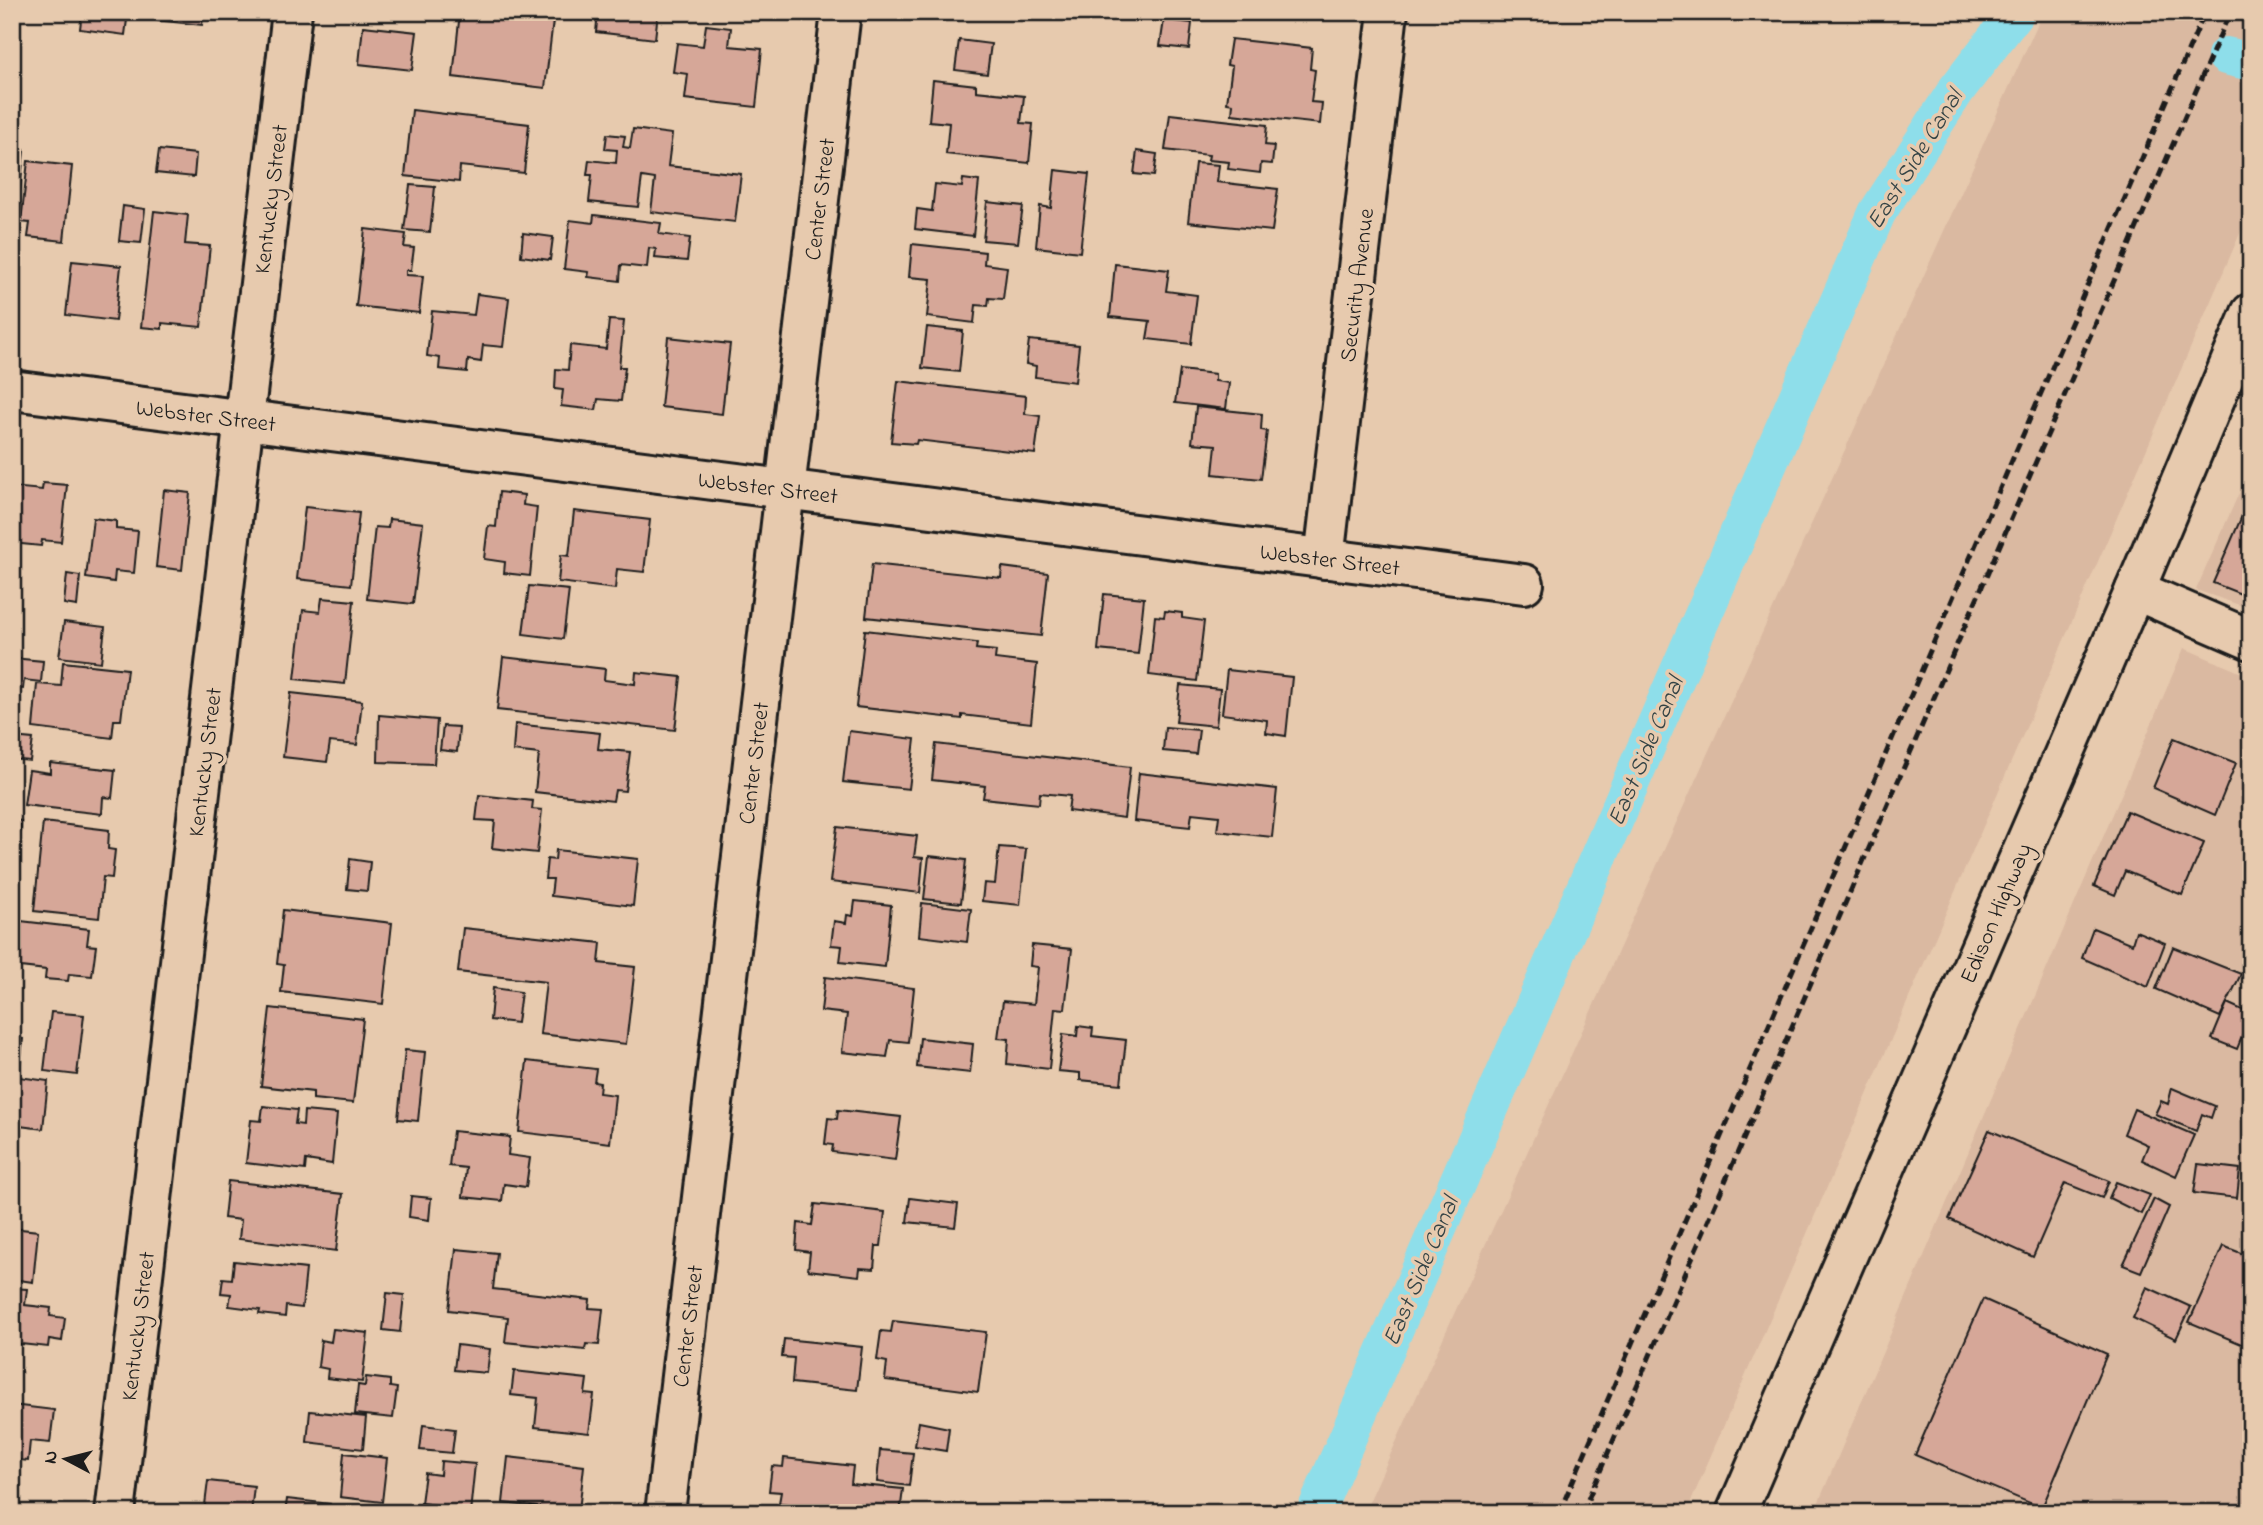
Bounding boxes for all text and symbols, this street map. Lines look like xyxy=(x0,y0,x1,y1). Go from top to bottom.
water label: East Side Canal xyxy=(1859,81,1975,237)
street label: Kentucky Street xyxy=(247,122,300,276)
street label: Center Street xyxy=(798,136,845,262)
street label: Security Avenue xyxy=(1333,206,1386,364)
street label: Webster Street xyxy=(134,393,278,442)
street label: Webster Street xyxy=(696,465,840,514)
street label: Webster Street xyxy=(1258,537,1402,586)
water label: East Side Canal xyxy=(1600,669,1696,832)
street label: Kentucky Street xyxy=(181,685,234,839)
street label: Center Street xyxy=(732,700,779,826)
street label: Edison Highway xyxy=(1953,839,2044,990)
water label: East Side Canal xyxy=(1375,1189,1471,1352)
street label: Kentucky Street xyxy=(114,1249,167,1403)
street label: Center Street xyxy=(666,1263,713,1389)
north arrow xyxy=(32,1424,102,1494)
text: N xyxy=(37,1449,66,1465)

